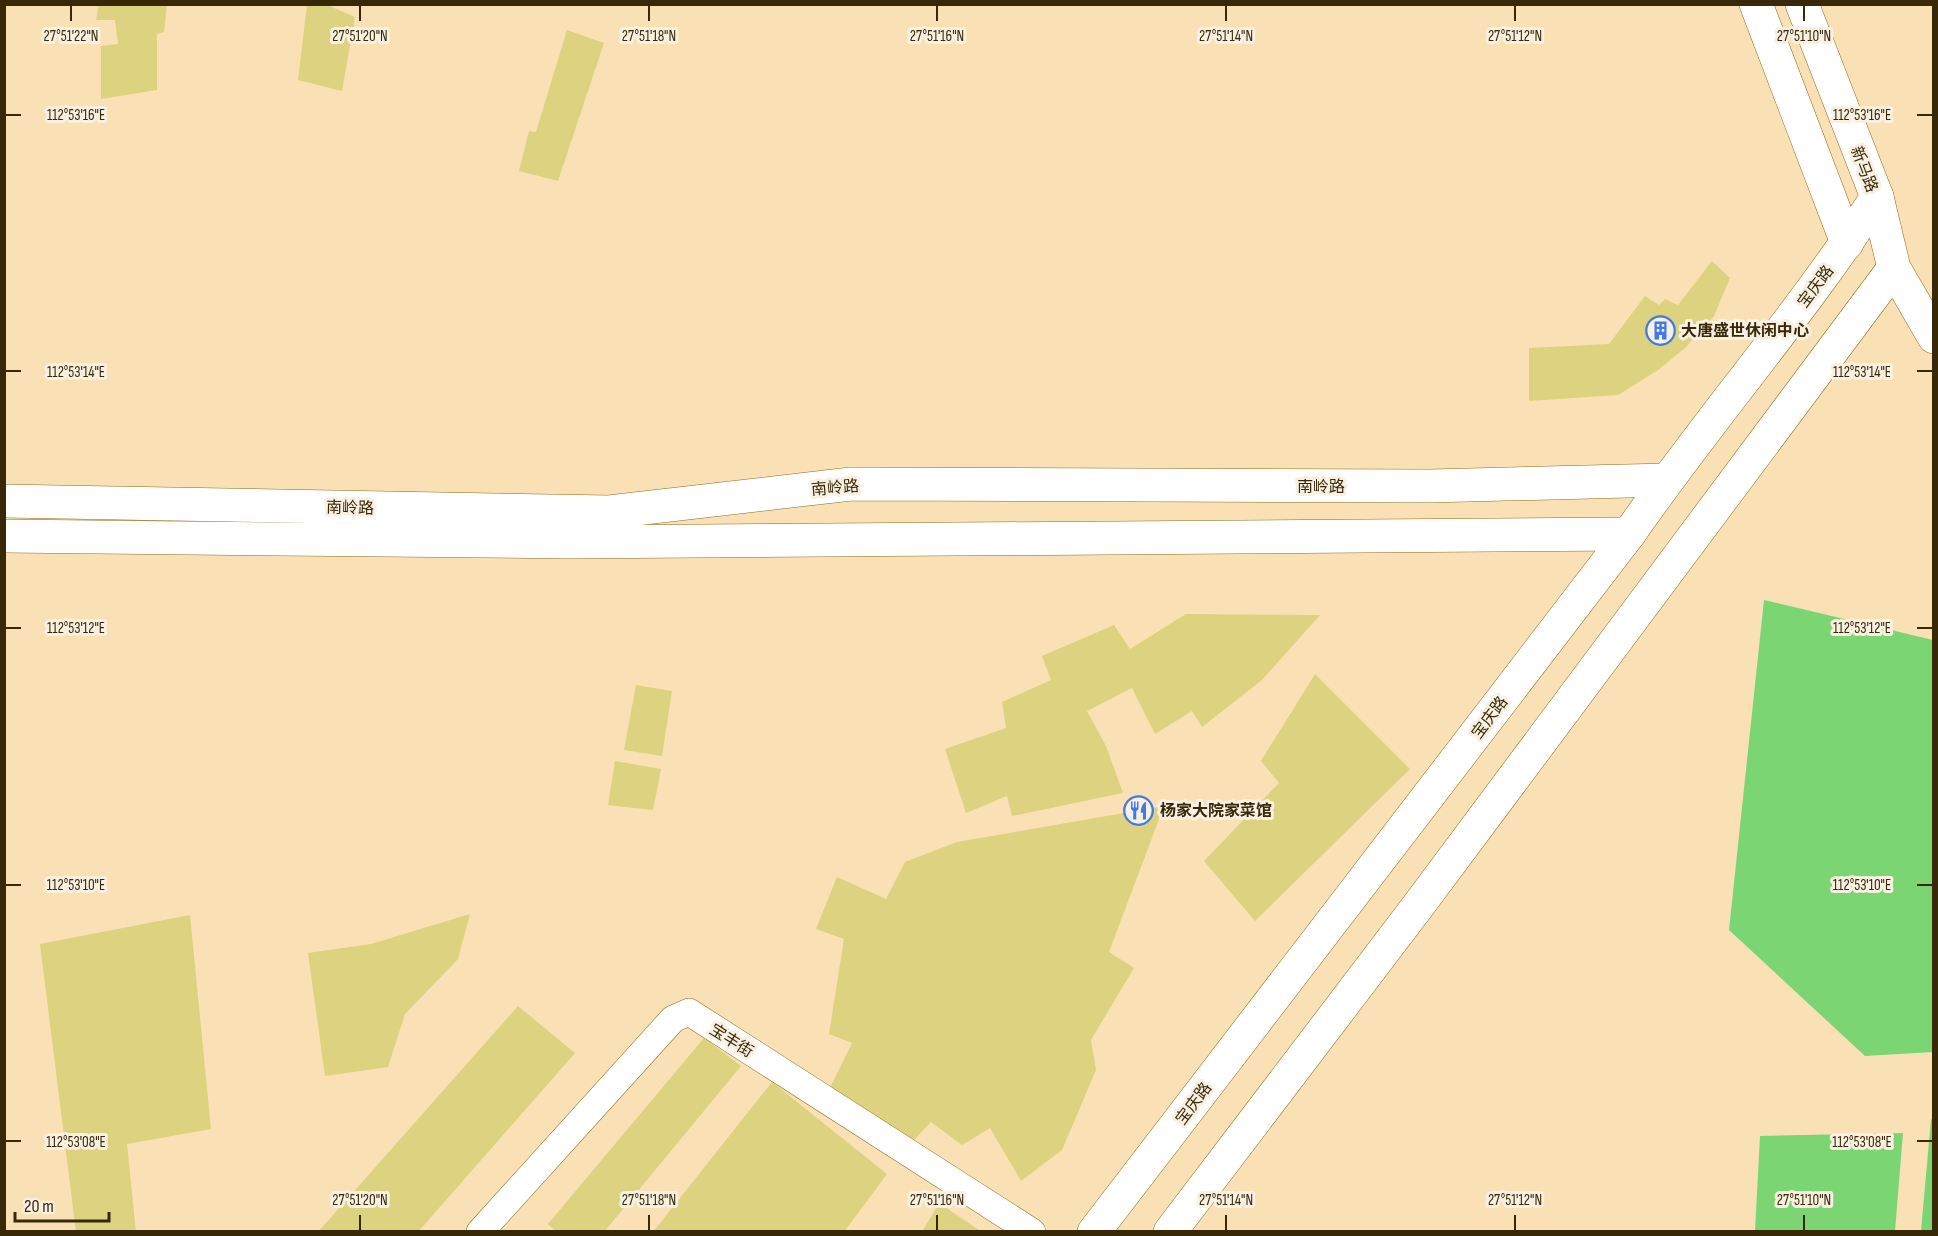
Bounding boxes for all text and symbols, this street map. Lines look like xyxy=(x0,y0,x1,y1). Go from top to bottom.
text: 27°51'22"N xyxy=(44,27,98,46)
text: 27°51'20"N xyxy=(332,27,388,46)
text: 27°51'18"N xyxy=(622,27,676,46)
text: 27°51'16"N xyxy=(910,27,964,46)
text: 27°51'14"N xyxy=(1199,27,1253,46)
text: 27°51'12"N xyxy=(1488,27,1542,46)
text: 27°51'10"N xyxy=(1777,27,1831,46)
text: 112°53'16"E xyxy=(47,106,105,125)
text: 112°53'16"E xyxy=(1833,106,1891,125)
street label: 新马路 xyxy=(1846,144,1881,195)
street label: 宝庆路 xyxy=(1794,262,1838,312)
building icon: 大唐盛世休闲中心 xyxy=(1644,314,1676,346)
place label: 大唐盛世休闲中心 xyxy=(1681,321,1809,341)
text: 112°53'14"E xyxy=(47,363,105,382)
text: 112°53'14"E xyxy=(1833,363,1891,382)
street label: 南岭路 xyxy=(810,477,860,500)
street label: 南岭路 xyxy=(1297,478,1345,497)
street label: 南岭路 xyxy=(326,499,374,518)
text: 112°53'12"E xyxy=(47,619,105,638)
text: 112°53'12"E xyxy=(1833,619,1891,638)
street label: 宝庆路 xyxy=(1468,693,1512,743)
restaurant icon: 杨家大院家菜馆 xyxy=(1123,794,1155,826)
place label: 杨家大院家菜馆 xyxy=(1160,802,1272,821)
text: 112°53'10"E xyxy=(47,876,105,895)
text: 112°53'10"E xyxy=(1833,876,1891,895)
street label: 宝丰街 xyxy=(706,1020,757,1062)
street label: 宝庆路 xyxy=(1172,1079,1216,1129)
text: 112°53'08"E xyxy=(46,1133,106,1152)
text: 112°53'08"E xyxy=(1832,1133,1892,1152)
scale bar xyxy=(15,1185,110,1223)
text: 27°51'20"N xyxy=(332,1191,388,1210)
text: 27°51'18"N xyxy=(622,1191,676,1210)
text: 27°51'16"N xyxy=(910,1191,964,1210)
text: 27°51'14"N xyxy=(1199,1191,1253,1210)
text: 27°51'12"N xyxy=(1488,1191,1542,1210)
text: 27°51'10"N xyxy=(1777,1191,1831,1210)
text: 20 m xyxy=(24,1196,54,1217)

